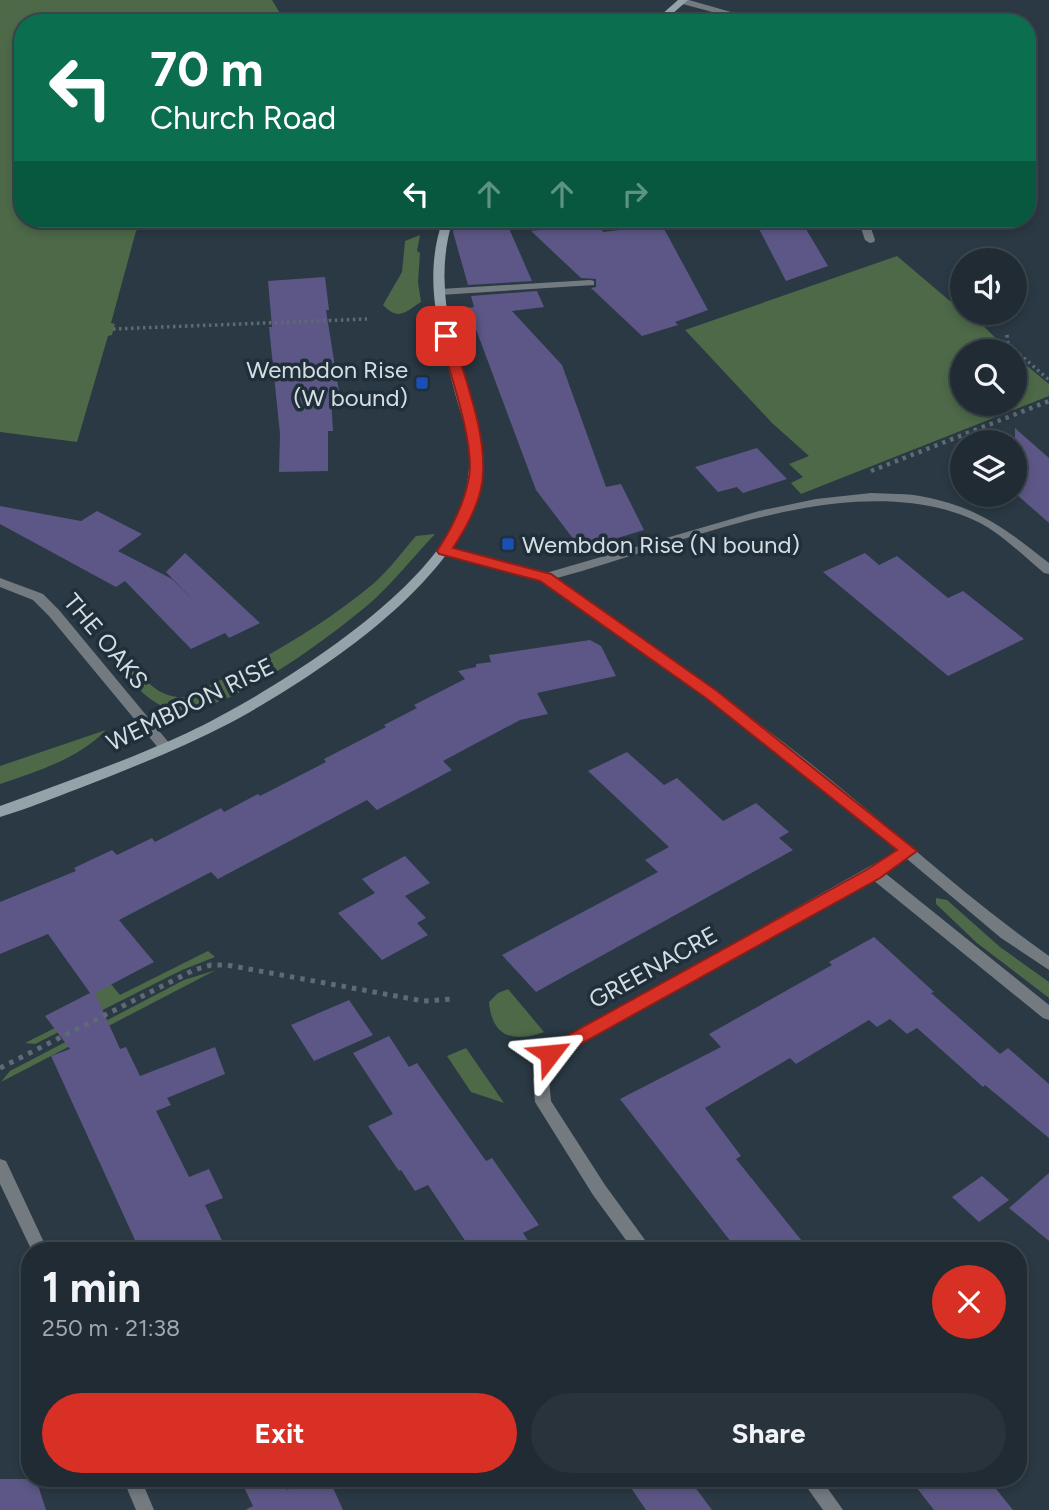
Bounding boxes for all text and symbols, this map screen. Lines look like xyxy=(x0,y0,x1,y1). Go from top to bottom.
text: 70 m xyxy=(150,39,263,98)
icon: left xyxy=(35,42,126,133)
text: Church Road xyxy=(150,99,336,137)
icon: left xyxy=(397,175,435,213)
icon: ahead xyxy=(470,175,508,213)
icon: ahead xyxy=(543,175,581,213)
icon: right xyxy=(616,175,654,213)
map controls xyxy=(950,248,1027,507)
button: sound xyxy=(950,248,1027,325)
pin xyxy=(416,306,476,366)
icon: arrive xyxy=(427,317,465,355)
button: search xyxy=(950,339,1027,416)
place label: Wembdon Rise (W bound) xyxy=(246,355,408,412)
marker: Wembdon Rise (W bound) xyxy=(414,375,430,391)
button: layers xyxy=(950,430,1027,507)
place label: Wembdon Rise (N bound) xyxy=(522,530,800,559)
marker: Wembdon Rise (N bound) xyxy=(500,536,516,552)
street label: THE OAKS xyxy=(58,587,154,695)
street label: WEMBDON RISE xyxy=(102,651,278,757)
street label: GREENACRE xyxy=(584,920,722,1014)
position arrow xyxy=(513,1017,587,1091)
text: 1 min xyxy=(42,1262,141,1313)
button: close xyxy=(932,1265,1006,1339)
text: 250 m · 21:38 xyxy=(42,1314,180,1342)
button: Exit xyxy=(42,1393,517,1473)
button: Share xyxy=(531,1393,1006,1473)

